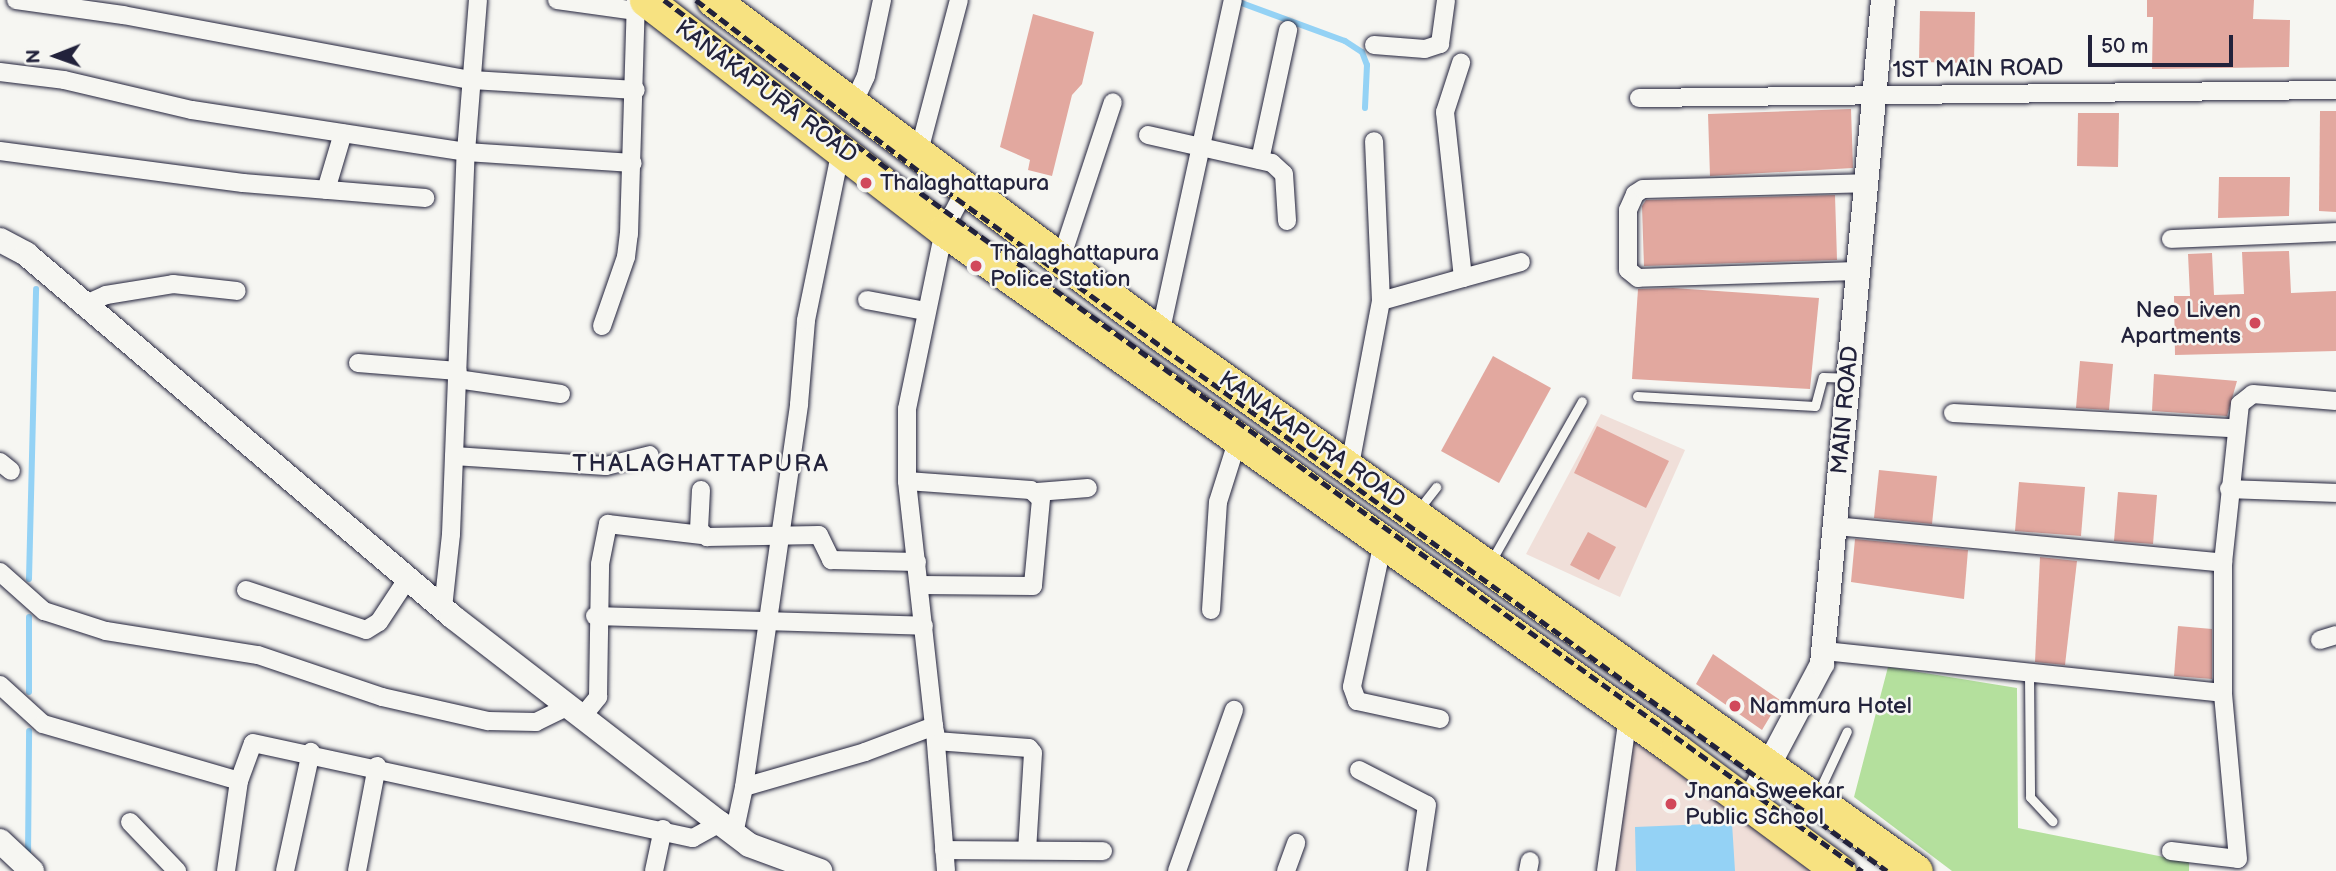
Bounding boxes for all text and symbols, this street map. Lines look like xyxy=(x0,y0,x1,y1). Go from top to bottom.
street label: KANAKAPURA ROAD xyxy=(669,14,863,170)
north arrow xyxy=(21,21,91,91)
scale bar xyxy=(2091,21,2236,65)
text: 50 m xyxy=(2101,34,2148,59)
text: N xyxy=(23,49,46,64)
street label: 1ST MAIN ROAD xyxy=(1892,54,2064,84)
place label: Thalaghattapura xyxy=(880,169,1049,197)
marker: Thalaghattapura xyxy=(858,175,874,191)
place label: Thalaghattapura Police Station xyxy=(990,239,1159,293)
marker: Thalaghattapura Police Station xyxy=(968,258,984,274)
place label: Neo Liven Apartments xyxy=(2121,296,2241,350)
marker: Neo Liven Apartments xyxy=(2247,315,2263,331)
street label: MAIN ROAD xyxy=(1826,345,1864,475)
street label: KANAKAPURA ROAD xyxy=(1214,365,1410,515)
district label: THALAGHATTAPURA xyxy=(574,450,828,478)
place label: Nammura Hotel xyxy=(1749,692,1912,720)
marker: Nammura Hotel xyxy=(1727,698,1743,714)
place label: Jnana Sweekar Public School xyxy=(1685,777,1844,831)
marker: Jnana Sweekar Public School xyxy=(1663,796,1679,812)

